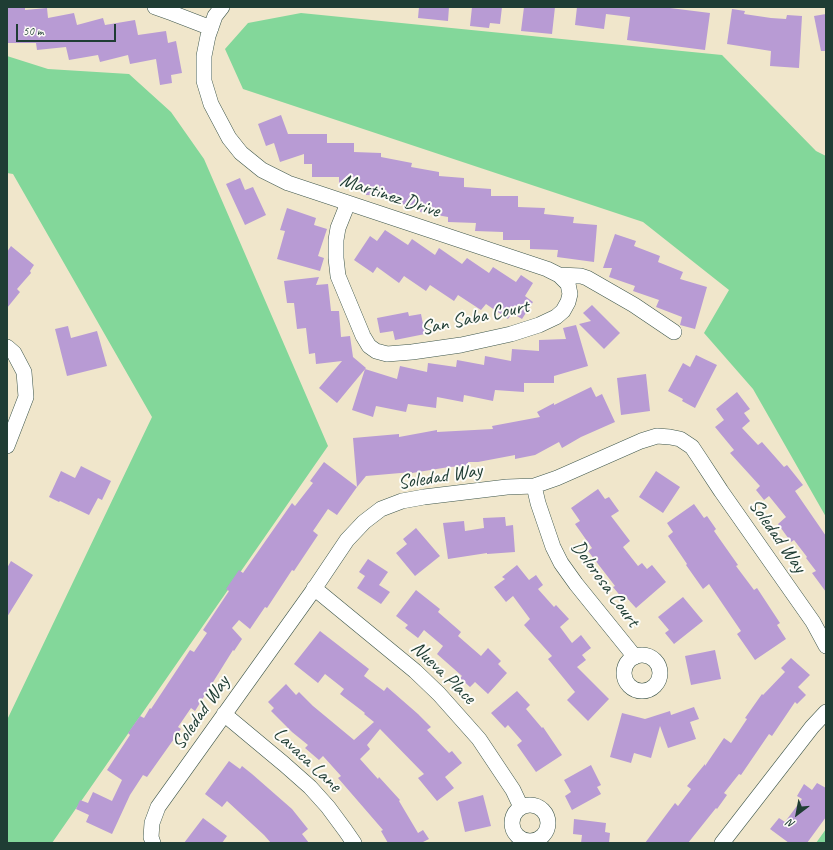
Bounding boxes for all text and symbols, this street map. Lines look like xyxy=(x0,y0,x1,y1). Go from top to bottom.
scale bar xyxy=(18,16,118,42)
text: 50 m xyxy=(23,23,43,39)
street label: Martinez Drive xyxy=(337,169,443,223)
street label: San Saba Court xyxy=(419,295,531,341)
street label: Soledad Way xyxy=(396,459,484,495)
street label: Soledad Way xyxy=(743,494,811,578)
street label: Dolorosa Court xyxy=(565,536,645,632)
street label: Nueva Place xyxy=(406,636,480,710)
street label: Soledad Way xyxy=(167,671,235,755)
street label: Lavaca Lane xyxy=(268,722,346,798)
north arrow xyxy=(777,794,817,834)
text: N xyxy=(784,816,797,832)

